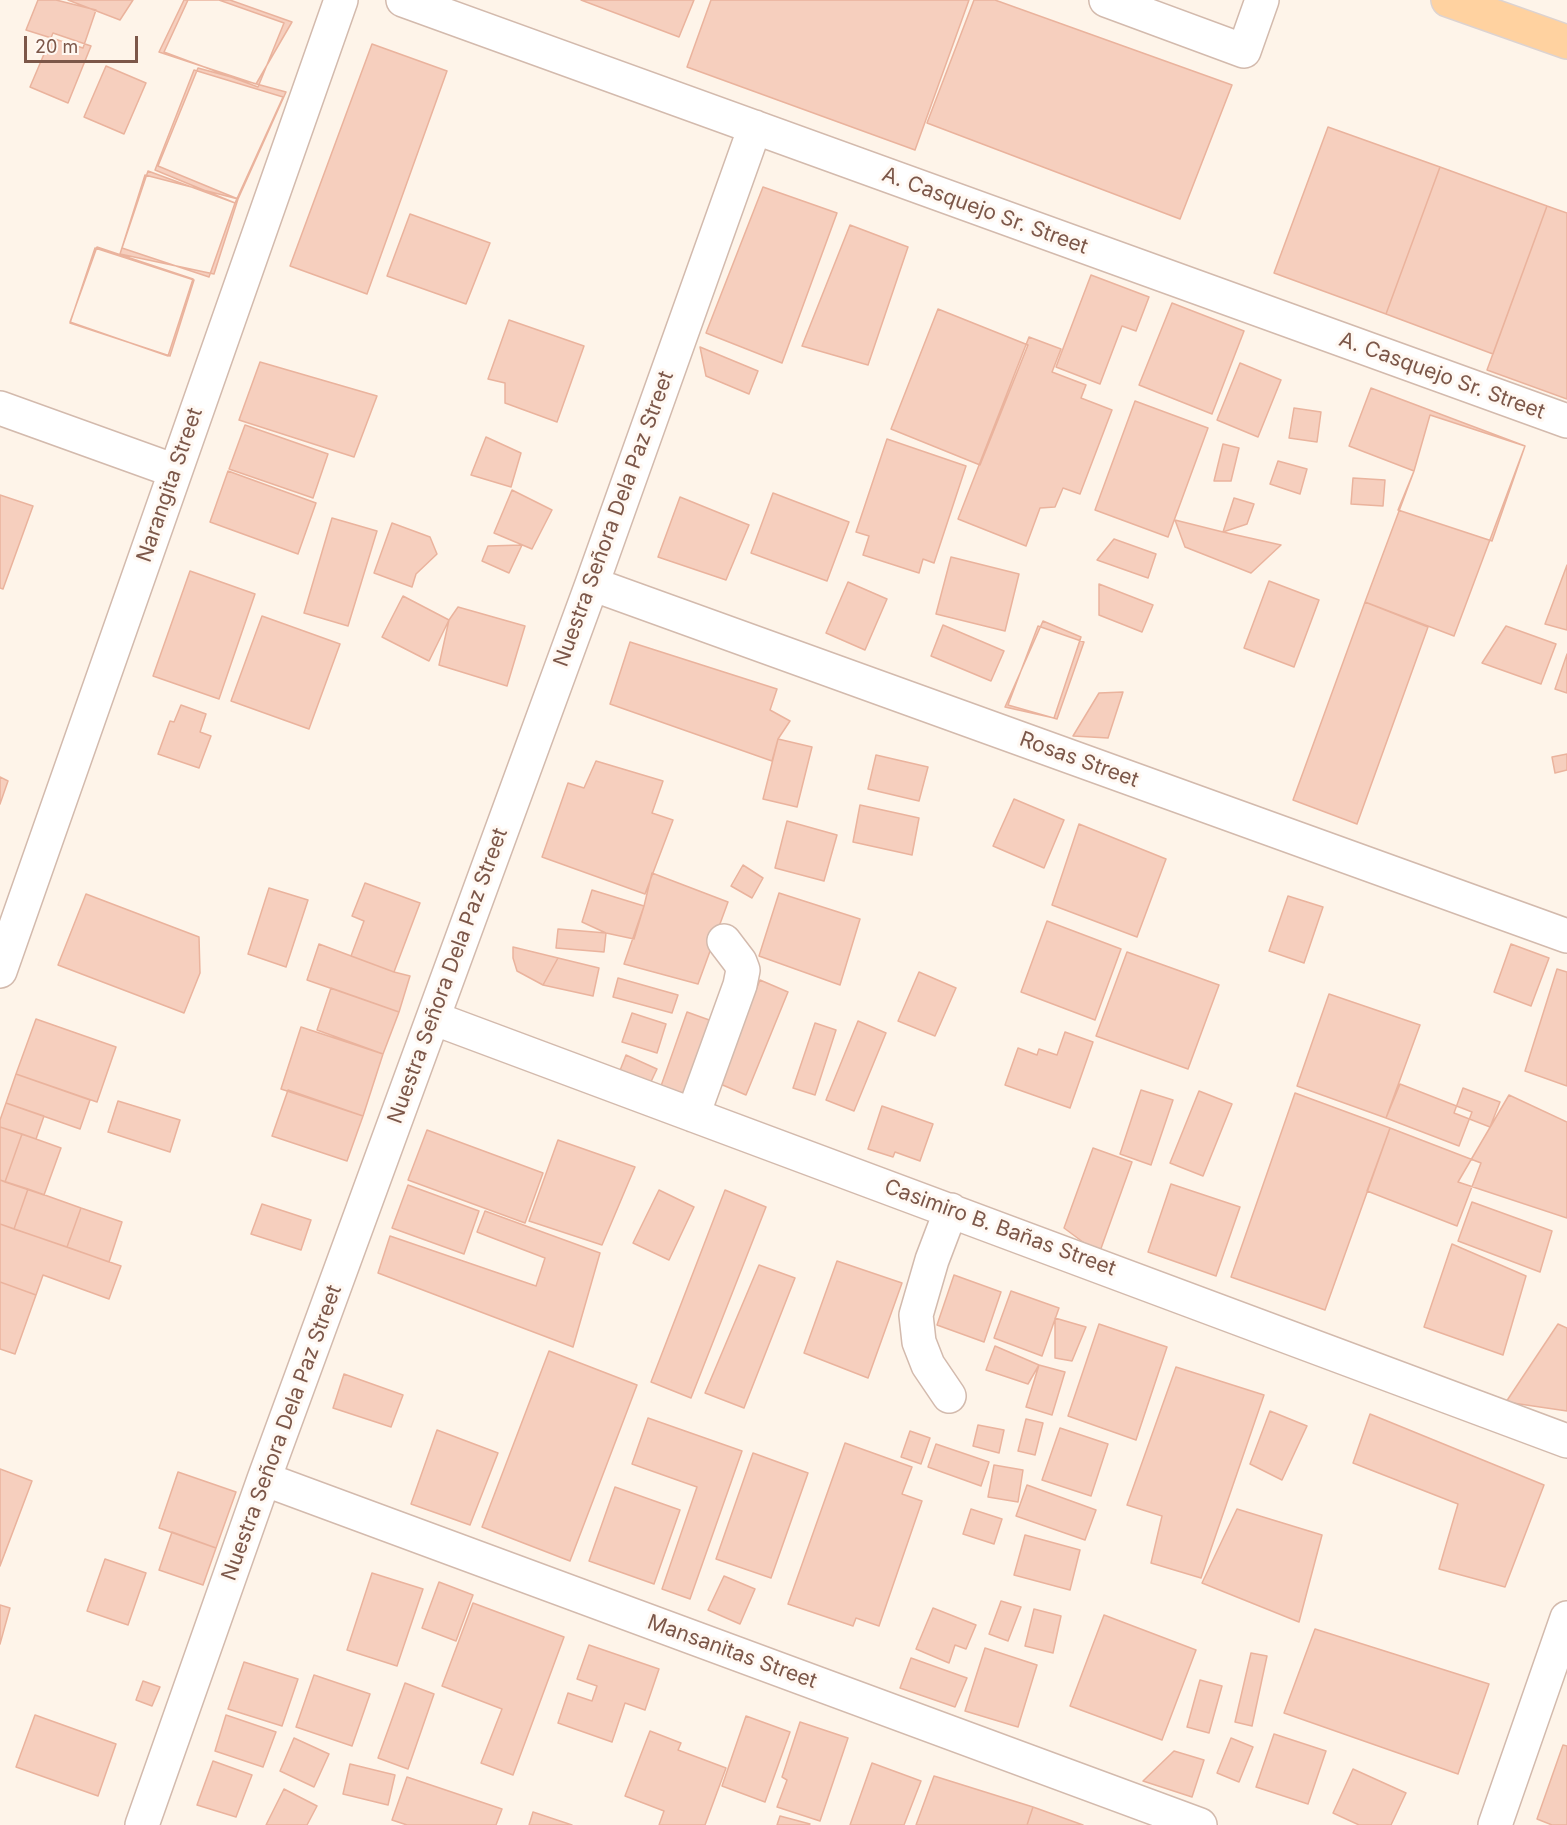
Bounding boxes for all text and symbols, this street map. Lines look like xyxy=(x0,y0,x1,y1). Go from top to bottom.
scale bar xyxy=(27,24,141,62)
text: 20 m xyxy=(35,36,78,57)
street label: A. Casquejo Sr. Street xyxy=(879,162,1091,260)
street label: A. Casquejo Sr. Street xyxy=(1336,327,1548,425)
street label: Nuestra Señora Dela Paz Street xyxy=(549,368,679,670)
street label: Narangita Street xyxy=(132,404,208,566)
street label: Rosas Street xyxy=(1016,727,1142,793)
street label: Nuestra Señora Dela Paz Street xyxy=(383,825,513,1127)
street label: Casimiro B. Bañas Street xyxy=(881,1174,1119,1282)
street label: Nuestra Señora Dela Paz Street xyxy=(217,1282,347,1584)
street label: Mansanitas Street xyxy=(644,1610,820,1694)

